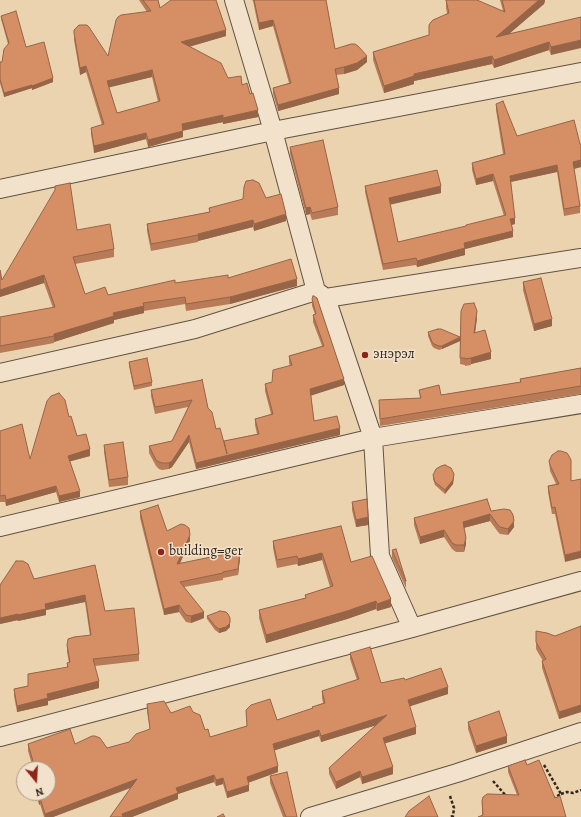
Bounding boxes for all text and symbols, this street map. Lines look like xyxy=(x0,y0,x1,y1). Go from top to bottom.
place label: энэрэл xyxy=(373,347,415,363)
marker: энэрэл xyxy=(360,350,370,360)
place label: building=ger xyxy=(169,544,243,560)
marker: building=ger xyxy=(156,547,166,557)
north arrow xyxy=(16,761,56,801)
text: N xyxy=(33,784,46,800)

